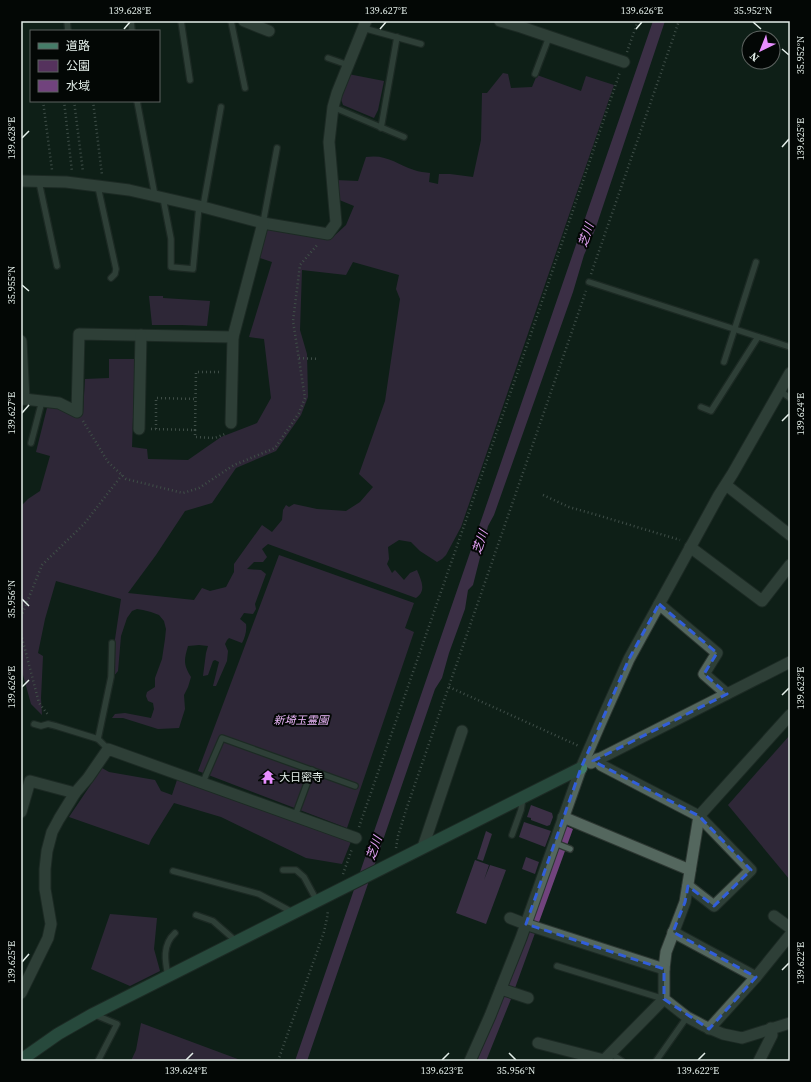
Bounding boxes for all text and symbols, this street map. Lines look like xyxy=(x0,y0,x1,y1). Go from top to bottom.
text: 139.628°E xyxy=(109,4,151,17)
text: 139.627°E xyxy=(365,4,407,17)
text: 139.626°E xyxy=(621,4,663,17)
text: 35.952°N xyxy=(734,4,772,17)
legend xyxy=(30,30,160,102)
north arrow xyxy=(741,30,781,70)
text: 35.952°N xyxy=(794,36,807,74)
text: 道路 xyxy=(66,38,90,54)
text: N xyxy=(746,49,763,65)
text: 公園 xyxy=(66,58,90,74)
text: 水域 xyxy=(66,78,90,94)
text: 139.628°E xyxy=(5,117,18,159)
text: 139.625°E xyxy=(794,118,807,160)
water label: 芝川 xyxy=(575,219,598,249)
text: 35.955°N xyxy=(5,266,18,304)
text: 139.627°E xyxy=(5,392,18,434)
text: 139.624°E xyxy=(794,393,807,435)
water label: 芝川 xyxy=(469,526,492,556)
text: 35.956°N xyxy=(5,580,18,618)
text: 139.626°E xyxy=(5,666,18,708)
text: 139.623°E xyxy=(794,667,807,709)
park label: 新埼玉霊園 xyxy=(274,713,330,728)
temple icon: 大日密寺 xyxy=(260,769,276,785)
place label: 大日密寺 xyxy=(279,770,323,785)
water label: 芝川 xyxy=(362,832,386,862)
text: 139.625°E xyxy=(5,941,18,983)
text: 139.622°E xyxy=(794,942,807,984)
text: 139.624°E xyxy=(165,1064,207,1077)
text: 139.623°E xyxy=(421,1064,463,1077)
text: 35.956°N xyxy=(497,1064,535,1077)
text: 139.622°E xyxy=(677,1064,719,1077)

